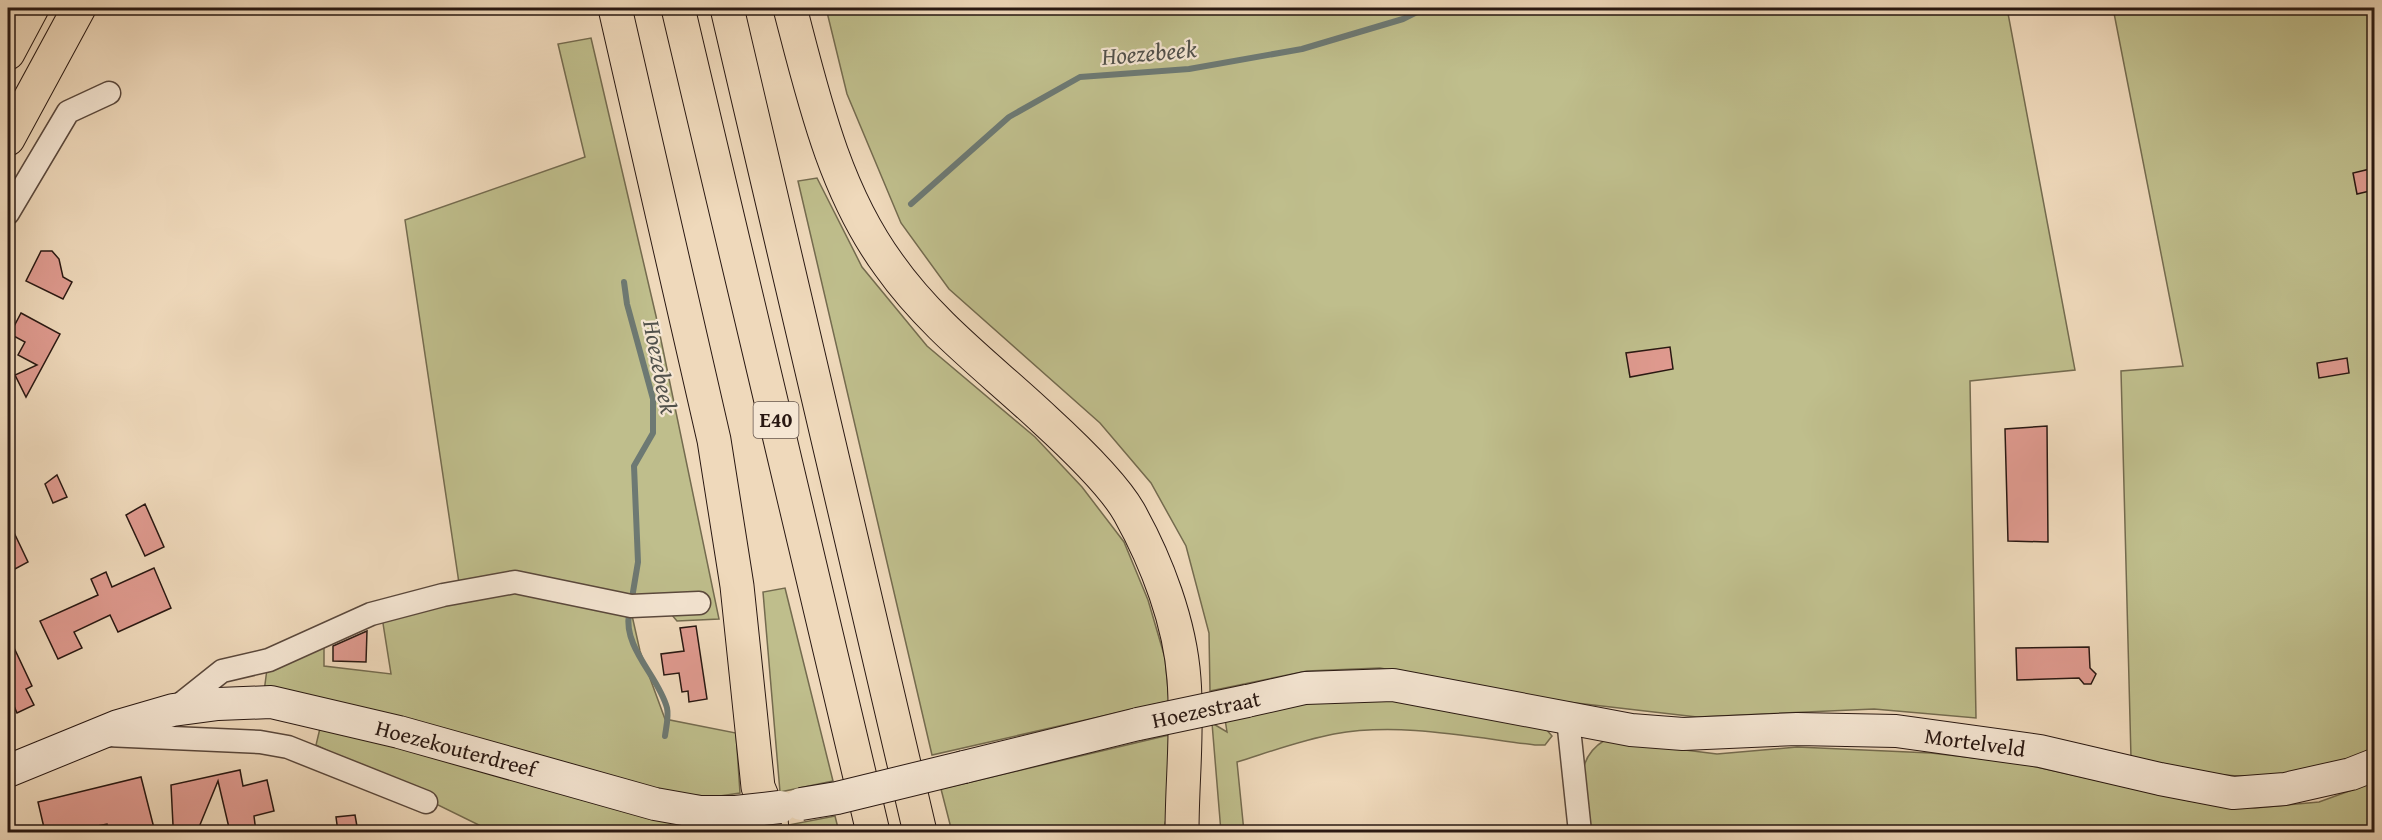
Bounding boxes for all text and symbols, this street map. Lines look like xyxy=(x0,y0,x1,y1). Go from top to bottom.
water label: Hoezebeek xyxy=(1099,31,1198,74)
water label: Hoezebeek xyxy=(634,316,687,417)
road number: E40 xyxy=(754,402,798,438)
street label: Hoezestraat xyxy=(1149,682,1263,736)
street label: Hoezekouterdreef xyxy=(372,711,543,786)
street label: Mortelveld xyxy=(1923,719,2028,765)

